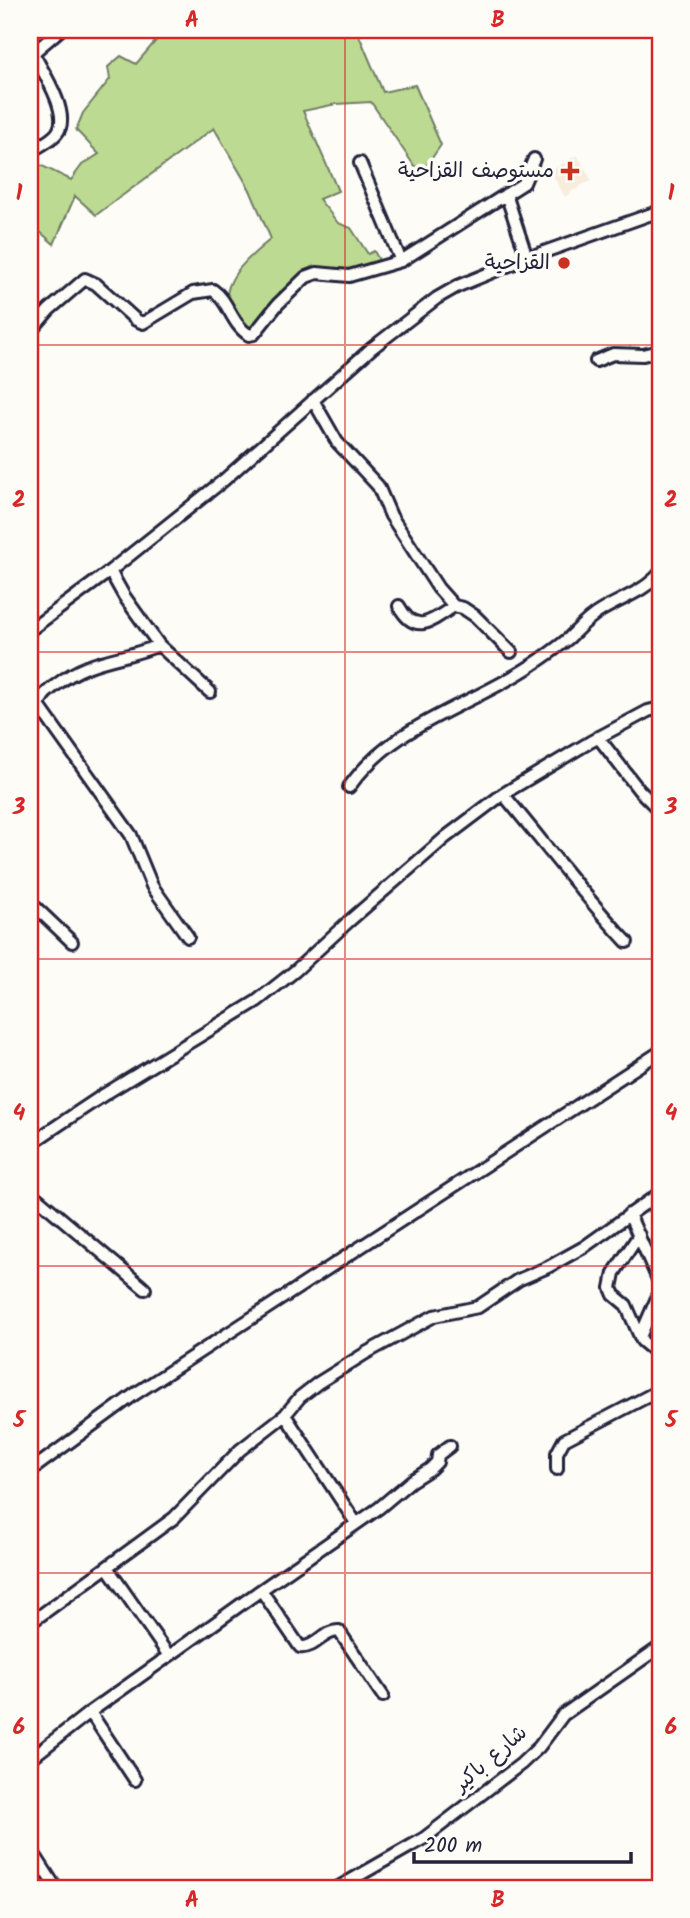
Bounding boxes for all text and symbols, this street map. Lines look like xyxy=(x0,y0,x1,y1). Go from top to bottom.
text: A xyxy=(185,3,199,39)
text: B xyxy=(491,3,505,39)
place label: مستوصف القزاحية xyxy=(398,155,554,188)
marker: مستوصف القزاحية xyxy=(560,161,580,181)
text: 1 xyxy=(16,176,23,212)
text: 1 xyxy=(668,176,675,212)
place label: القزاحية xyxy=(485,247,550,280)
marker: القزاحية xyxy=(556,255,572,271)
text: 2 xyxy=(12,483,26,519)
text: 2 xyxy=(664,483,678,519)
text: 3 xyxy=(12,790,26,826)
text: 3 xyxy=(664,790,678,826)
text: 4 xyxy=(13,1096,26,1132)
text: 4 xyxy=(665,1096,678,1132)
text: 5 xyxy=(12,1403,27,1439)
text: 5 xyxy=(664,1403,679,1439)
text: 6 xyxy=(13,1710,25,1746)
text: 6 xyxy=(665,1710,677,1746)
street label: شارع باكير xyxy=(445,1717,535,1802)
scale bar xyxy=(414,1820,630,1864)
text: 200 m xyxy=(424,1830,482,1863)
text: A xyxy=(185,1883,199,1918)
text: B xyxy=(491,1883,505,1918)

